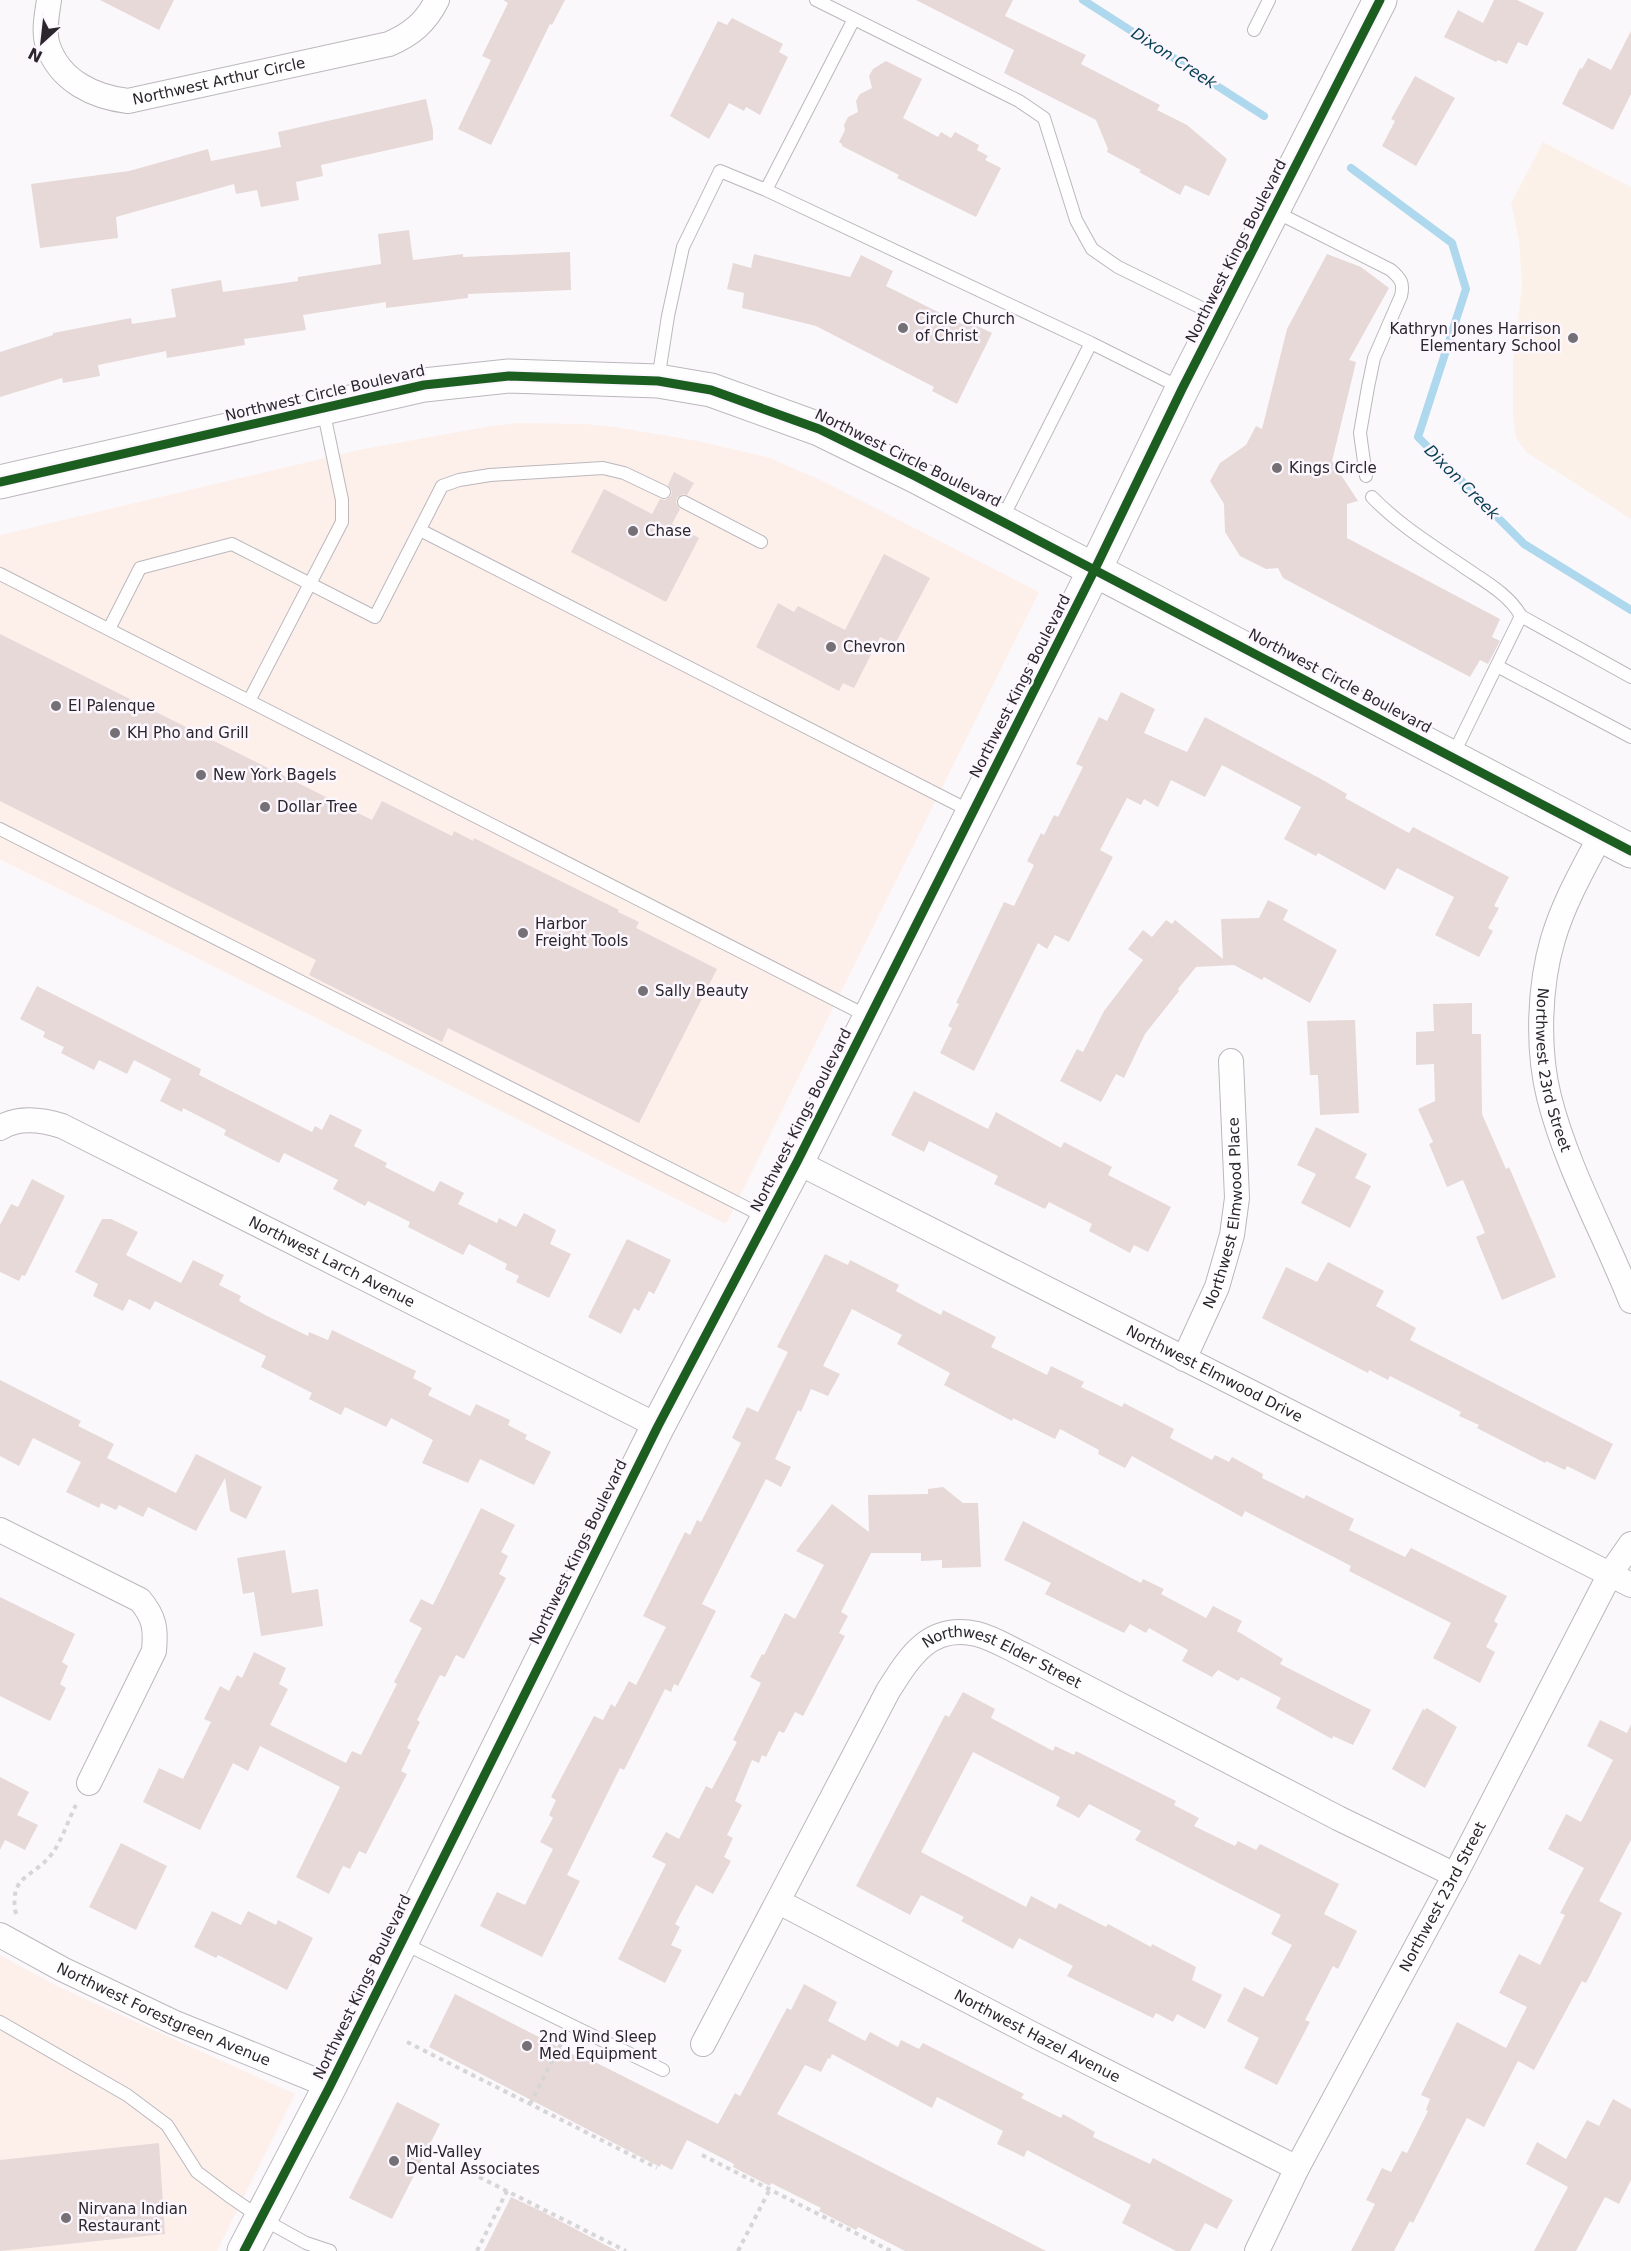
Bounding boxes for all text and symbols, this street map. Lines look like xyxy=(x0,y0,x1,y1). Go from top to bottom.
north arrow xyxy=(12,12,72,72)
water label: Dixon Creek xyxy=(1128,23,1221,93)
text: N xyxy=(25,43,46,66)
street label: Northwest Arthur Circle xyxy=(131,54,307,109)
street label: Northwest Kings Boulevard xyxy=(1182,156,1290,346)
place label: Circle Church of Christ xyxy=(915,310,1015,345)
place label: Kathryn Jones Harrison Elementary School xyxy=(1389,320,1561,355)
marker: Circle Church of Christ xyxy=(896,321,910,335)
marker: Kathryn Jones Harrison Elementary School xyxy=(1566,331,1580,345)
street label: Northwest Circle Boulevard xyxy=(223,361,427,425)
street label: Northwest Circle Boulevard xyxy=(812,405,1004,511)
water label: Dixon Creek xyxy=(1421,441,1504,524)
place label: Kings Circle xyxy=(1289,459,1377,477)
marker: Kings Circle xyxy=(1270,461,1284,475)
place label: Chase xyxy=(645,522,691,540)
marker: Chase xyxy=(626,524,640,538)
street label: Northwest Kings Boulevard xyxy=(966,591,1074,781)
street label: Northwest Circle Boulevard xyxy=(1245,625,1435,737)
place label: Chevron xyxy=(843,638,906,656)
marker: Chevron xyxy=(824,640,838,654)
place label: El Palenque xyxy=(68,697,155,715)
marker: El Palenque xyxy=(49,699,63,713)
place label: KH Pho and Grill xyxy=(127,724,249,742)
marker: KH Pho and Grill xyxy=(108,726,122,740)
place label: New York Bagels xyxy=(213,766,337,784)
marker: New York Bagels xyxy=(194,768,208,782)
place label: Dollar Tree xyxy=(277,798,357,816)
marker: Dollar Tree xyxy=(258,800,272,814)
place label: Harbor Freight Tools xyxy=(535,915,629,950)
marker: Harbor Freight Tools xyxy=(516,926,530,940)
place label: Sally Beauty xyxy=(655,982,749,1000)
marker: Sally Beauty xyxy=(636,984,650,998)
street label: Northwest 23rd Street xyxy=(1532,987,1575,1155)
street label: Northwest Kings Boulevard xyxy=(747,1025,855,1215)
street label: Northwest Elmwood Place xyxy=(1199,1117,1246,1311)
street label: Northwest Larch Avenue xyxy=(246,1212,418,1311)
street label: Northwest Elmwood Drive xyxy=(1123,1321,1306,1426)
street label: Northwest Kings Boulevard xyxy=(525,1457,631,1647)
street label: Northwest Elder Street xyxy=(919,1623,1084,1692)
street label: Northwest 23rd Street xyxy=(1396,1819,1490,1975)
street label: Northwest Kings Boulevard xyxy=(309,1892,415,2082)
street label: Northwest Forestgreen Avenue xyxy=(54,1959,273,2070)
street label: Northwest Hazel Avenue xyxy=(951,1986,1123,2086)
place label: 2nd Wind Sleep Med Equipment xyxy=(539,2028,657,2063)
marker: 2nd Wind Sleep Med Equipment xyxy=(520,2039,534,2053)
place label: Mid-Valley Dental Associates xyxy=(406,2143,540,2178)
marker: Mid-Valley Dental Associates xyxy=(387,2154,401,2168)
place label: Nirvana Indian Restaurant xyxy=(78,2200,187,2235)
marker: Nirvana Indian Restaurant xyxy=(59,2211,73,2225)

